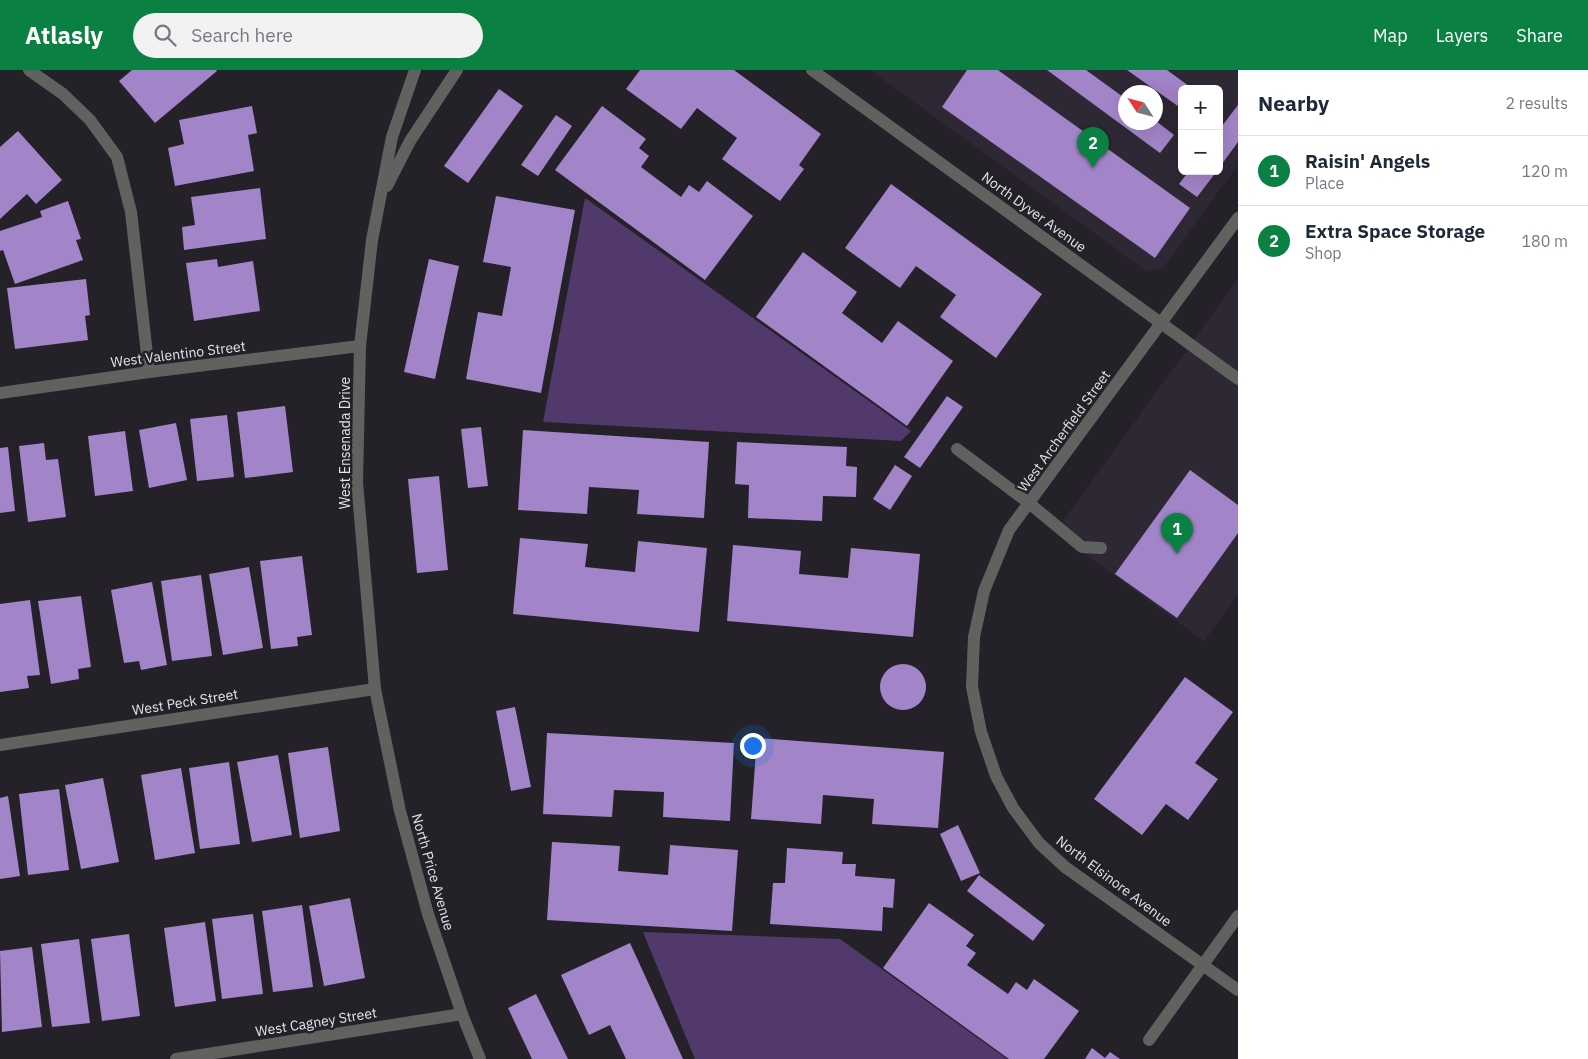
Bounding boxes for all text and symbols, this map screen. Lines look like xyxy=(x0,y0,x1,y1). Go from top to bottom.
search box xyxy=(133,13,483,58)
text: Atlasly xyxy=(25,19,103,51)
icon: search xyxy=(151,21,179,49)
text: Search here xyxy=(191,23,293,47)
text: Map xyxy=(1373,24,1408,47)
text: Layers xyxy=(1436,24,1488,47)
text: Share xyxy=(1516,24,1563,47)
north arrow xyxy=(1118,85,1163,130)
map controls xyxy=(1178,85,1223,175)
button: + xyxy=(1178,85,1223,130)
text: Nearby xyxy=(1258,89,1329,117)
text: 2 results xyxy=(1505,93,1568,113)
pin: 2 xyxy=(1077,127,1109,168)
button: − xyxy=(1178,130,1223,175)
text: Raisin' Angels xyxy=(1305,149,1430,173)
text: 1 xyxy=(1269,161,1279,181)
text: 120 m xyxy=(1521,161,1568,181)
street label: North Dyver Avenue xyxy=(978,168,1090,256)
text: Place xyxy=(1305,173,1344,193)
text: Extra Space Storage xyxy=(1305,219,1485,243)
text: 2 xyxy=(1269,231,1279,251)
text: 180 m xyxy=(1521,231,1568,251)
text: Shop xyxy=(1305,243,1342,263)
street label: West Valentino Street xyxy=(109,337,247,371)
street label: West Archerfield Street xyxy=(1014,367,1114,495)
street label: West Ensenada Drive xyxy=(336,377,354,509)
pin: 1 xyxy=(1161,513,1193,554)
street label: West Peck Street xyxy=(131,685,239,719)
your location xyxy=(740,733,766,759)
street label: North Price Avenue xyxy=(408,811,458,933)
street label: North Elsinore Avenue xyxy=(1053,832,1176,930)
street label: West Cagney Street xyxy=(254,1004,378,1040)

